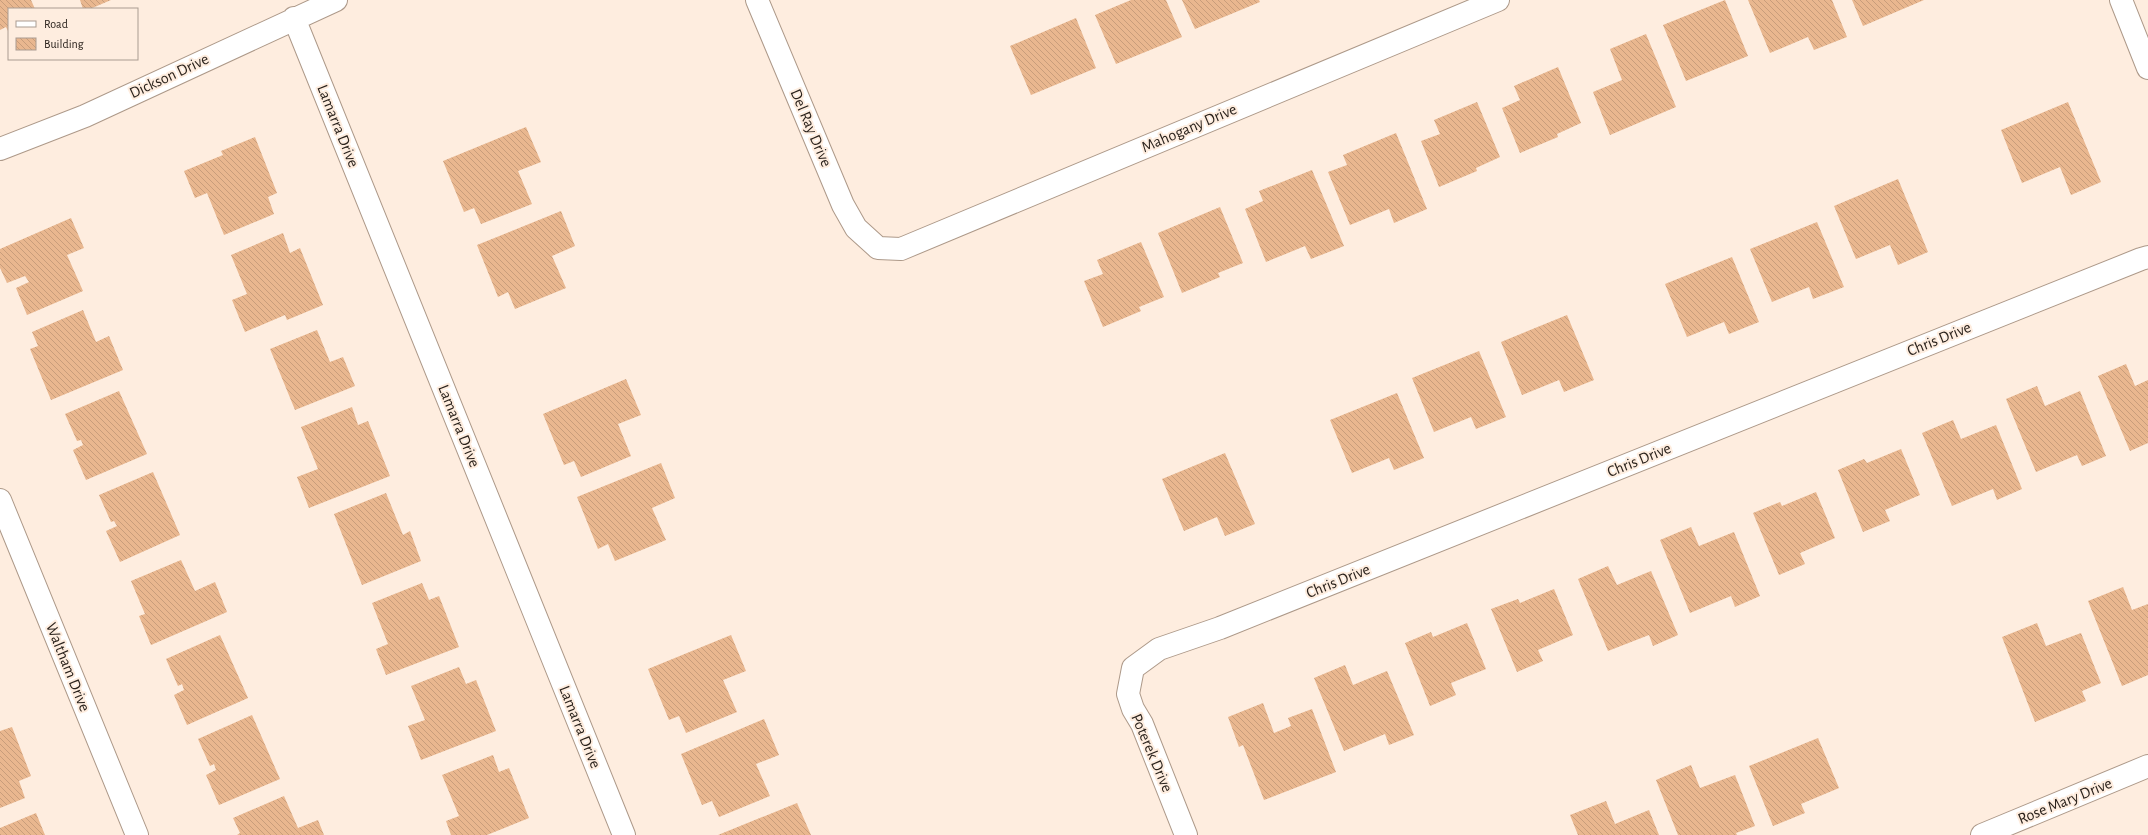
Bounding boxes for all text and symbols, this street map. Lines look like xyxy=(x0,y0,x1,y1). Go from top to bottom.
legend xyxy=(8,8,138,60)
text: Road xyxy=(44,18,68,30)
text: Building xyxy=(44,38,84,50)
street label: Dickson Drive xyxy=(127,51,211,101)
street label: Lamarra Drive xyxy=(314,82,362,170)
street label: Del Ray Drive xyxy=(787,87,835,170)
street label: Mahogany Drive xyxy=(1139,101,1239,156)
street label: Chris Drive xyxy=(1905,319,1973,359)
street label: Lamarra Drive xyxy=(435,382,483,470)
street label: Chris Drive xyxy=(1605,440,1673,480)
street label: Chris Drive xyxy=(1304,561,1372,601)
street label: Waltham Drive xyxy=(43,620,93,714)
street label: Lamarra Drive xyxy=(556,683,604,771)
street label: Poterek Drive xyxy=(1128,711,1176,795)
street label: Rose Mary Drive xyxy=(2016,775,2115,828)

